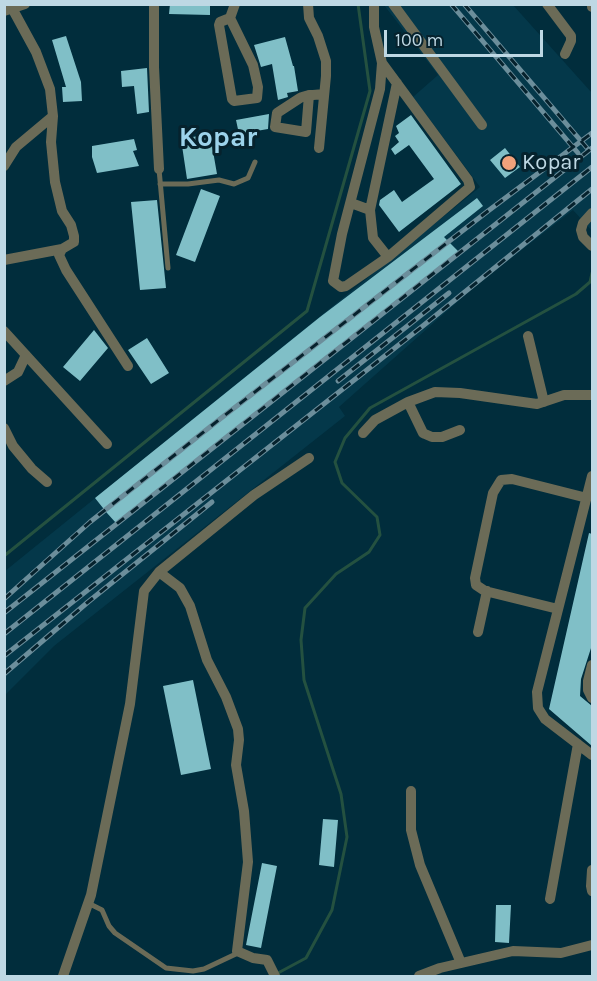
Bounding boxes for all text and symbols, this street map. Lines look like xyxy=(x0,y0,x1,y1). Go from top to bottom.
scale bar xyxy=(387,18,546,56)
text: 100 m xyxy=(395,29,443,51)
district label: Kopar xyxy=(179,121,257,155)
place label: Kopar xyxy=(522,150,580,176)
marker: Kopar xyxy=(500,154,518,172)

